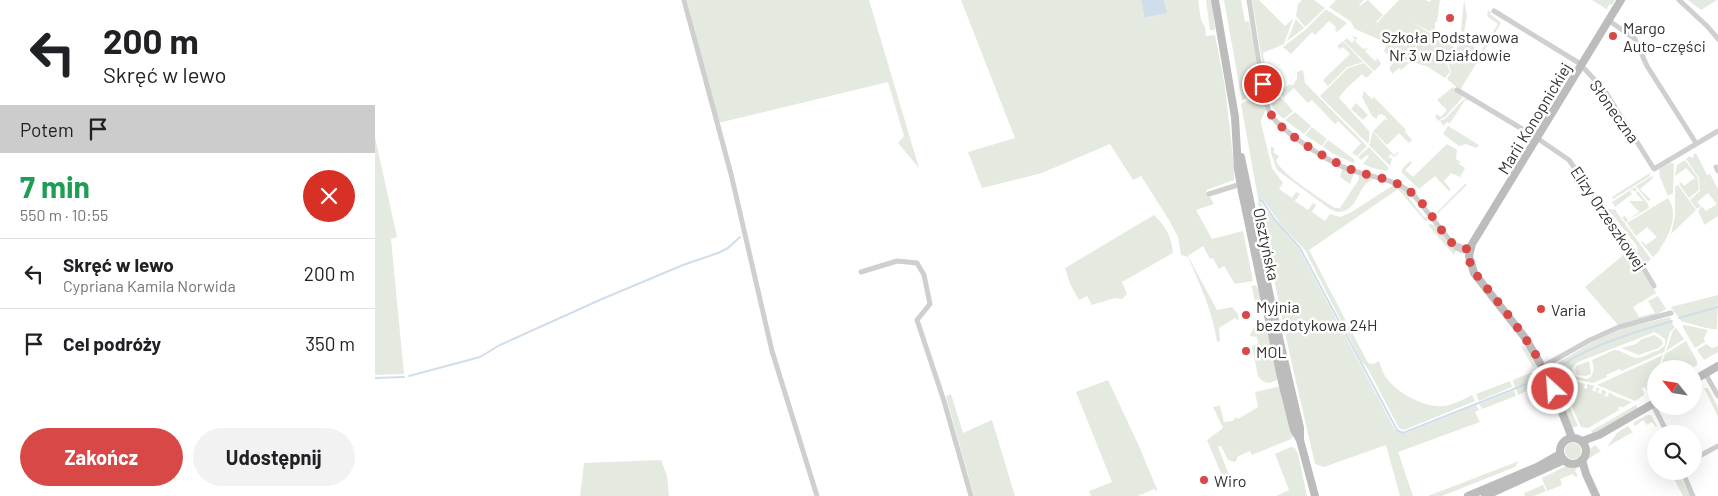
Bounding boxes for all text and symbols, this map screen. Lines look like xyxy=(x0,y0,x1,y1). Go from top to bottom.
marker: Szkoła Podstawowa Nr 3 w Działdowie xyxy=(1444,12,1456,24)
place label: Margo Auto-części xyxy=(1623,18,1706,55)
text: 200 m xyxy=(103,19,199,61)
icon: left xyxy=(20,20,85,85)
place label: Szkoła Podstawowa Nr 3 w Działdowie xyxy=(1381,27,1519,64)
marker: Margo Auto-części xyxy=(1607,30,1619,42)
street label: Marii Konopnickiej xyxy=(1493,59,1575,177)
text: Skręć w lewo xyxy=(103,61,227,87)
pin xyxy=(1242,63,1284,105)
icon: arrive xyxy=(1249,70,1277,98)
street label: Słoneczna xyxy=(1586,76,1644,146)
icon: arrive xyxy=(84,115,112,143)
text: Potem xyxy=(20,118,74,141)
street label: Elizy Orzeszkowej xyxy=(1567,162,1651,274)
text: 7 min xyxy=(20,168,90,204)
button: close xyxy=(303,170,355,222)
text: 550 m · 10:55 xyxy=(20,205,108,224)
street label: Olsztyńska xyxy=(1250,206,1284,282)
text: Skręć w lewo xyxy=(63,253,174,276)
icon: left xyxy=(20,260,48,288)
text: 200 m xyxy=(304,262,355,285)
text: Cypriana Kamila Norwida xyxy=(63,276,236,295)
place label: Myjnia bezdotykowa 24H xyxy=(1256,297,1378,334)
place label: Varia xyxy=(1551,300,1586,319)
marker: Varia xyxy=(1535,303,1547,315)
marker: Myjnia bezdotykowa 24H xyxy=(1240,309,1252,321)
icon: arrive xyxy=(20,330,48,358)
text: Cel podróży xyxy=(63,332,161,355)
text: 350 m xyxy=(305,332,355,355)
place label: MOL xyxy=(1256,342,1286,361)
marker: MOL xyxy=(1240,345,1252,357)
north arrow xyxy=(1647,360,1703,415)
map controls xyxy=(1647,360,1702,480)
position arrow xyxy=(1526,362,1578,414)
button: search xyxy=(1647,425,1702,480)
button: Zakończ xyxy=(20,428,183,486)
button: Udostępnij xyxy=(193,428,355,486)
place label: Wiro xyxy=(1214,471,1247,490)
marker: Wiro xyxy=(1198,474,1210,486)

